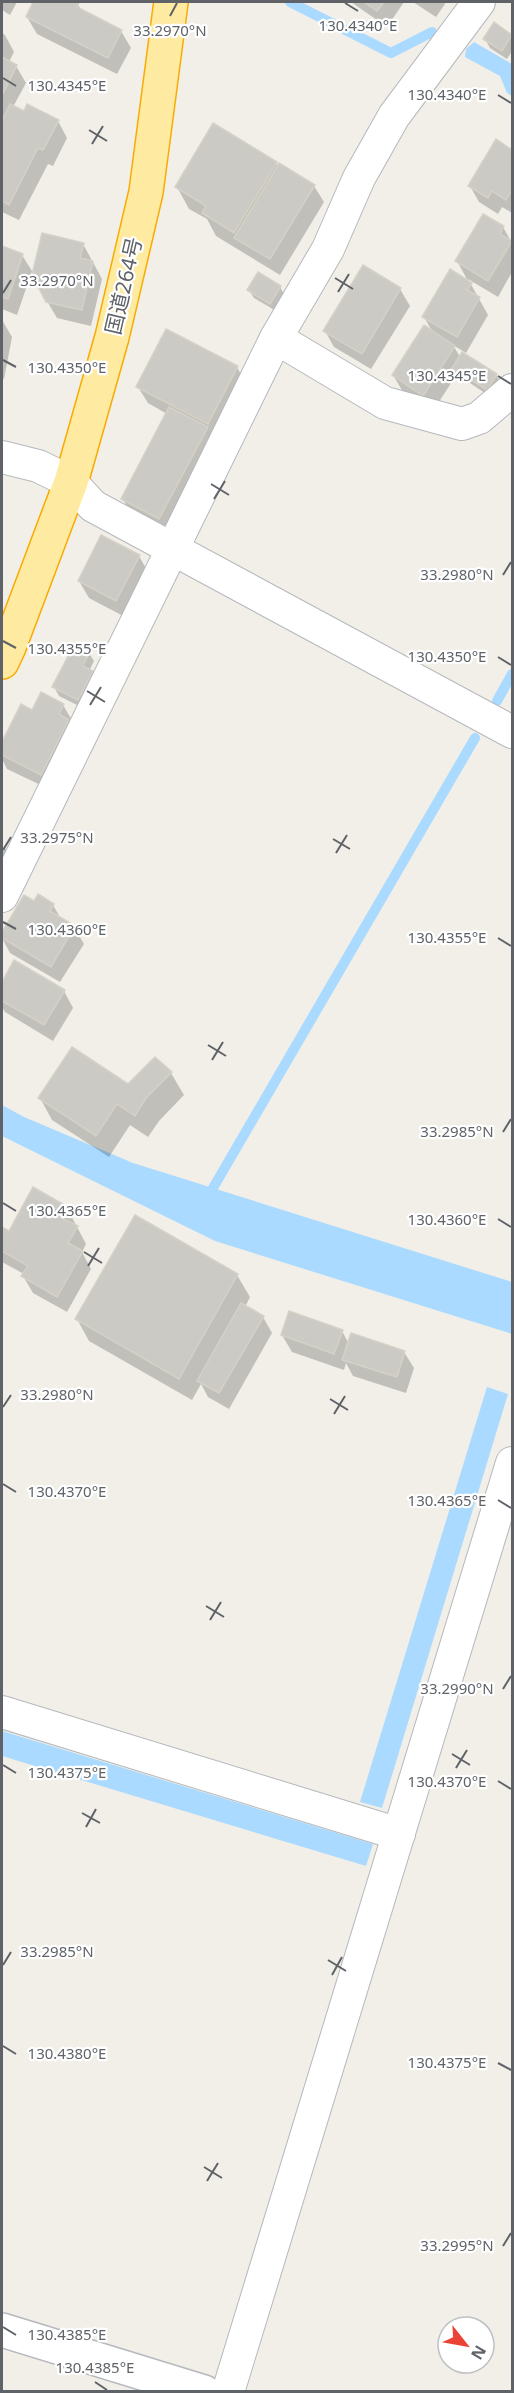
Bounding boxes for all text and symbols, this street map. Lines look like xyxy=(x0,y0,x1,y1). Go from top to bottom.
text: 130.4340°E xyxy=(319,15,397,35)
text: 33.2970°N xyxy=(133,20,207,40)
text: 130.4345°E xyxy=(28,75,106,95)
text: 130.4340°E xyxy=(408,84,486,104)
street label: 国道264号 xyxy=(98,234,148,337)
text: 33.2970°N xyxy=(20,270,94,290)
text: 130.4350°E xyxy=(28,357,106,377)
text: 130.4345°E xyxy=(408,365,486,385)
text: 33.2980°N xyxy=(420,564,494,584)
text: 130.4355°E xyxy=(28,638,106,658)
text: 130.4350°E xyxy=(408,646,486,666)
text: 33.2975°N xyxy=(20,827,94,847)
text: 130.4360°E xyxy=(28,919,106,939)
text: 130.4355°E xyxy=(408,927,486,947)
text: 33.2985°N xyxy=(420,1121,494,1141)
text: 130.4365°E xyxy=(28,1200,106,1220)
text: 130.4360°E xyxy=(408,1209,486,1229)
text: 33.2980°N xyxy=(20,1384,94,1404)
text: 130.4370°E xyxy=(28,1481,106,1501)
text: 130.4365°E xyxy=(408,1490,486,1510)
text: 33.2990°N xyxy=(420,1678,494,1698)
text: 130.4375°E xyxy=(28,1762,106,1782)
text: 130.4370°E xyxy=(408,1771,486,1791)
text: 33.2985°N xyxy=(20,1941,94,1961)
text: 130.4380°E xyxy=(28,2043,106,2063)
text: 130.4375°E xyxy=(408,2052,486,2072)
text: 33.2995°N xyxy=(420,2235,494,2255)
north arrow xyxy=(436,2315,496,2375)
text: 130.4385°E xyxy=(28,2324,106,2344)
text: N xyxy=(466,2341,492,2364)
text: 130.4385°E xyxy=(56,2357,134,2377)

